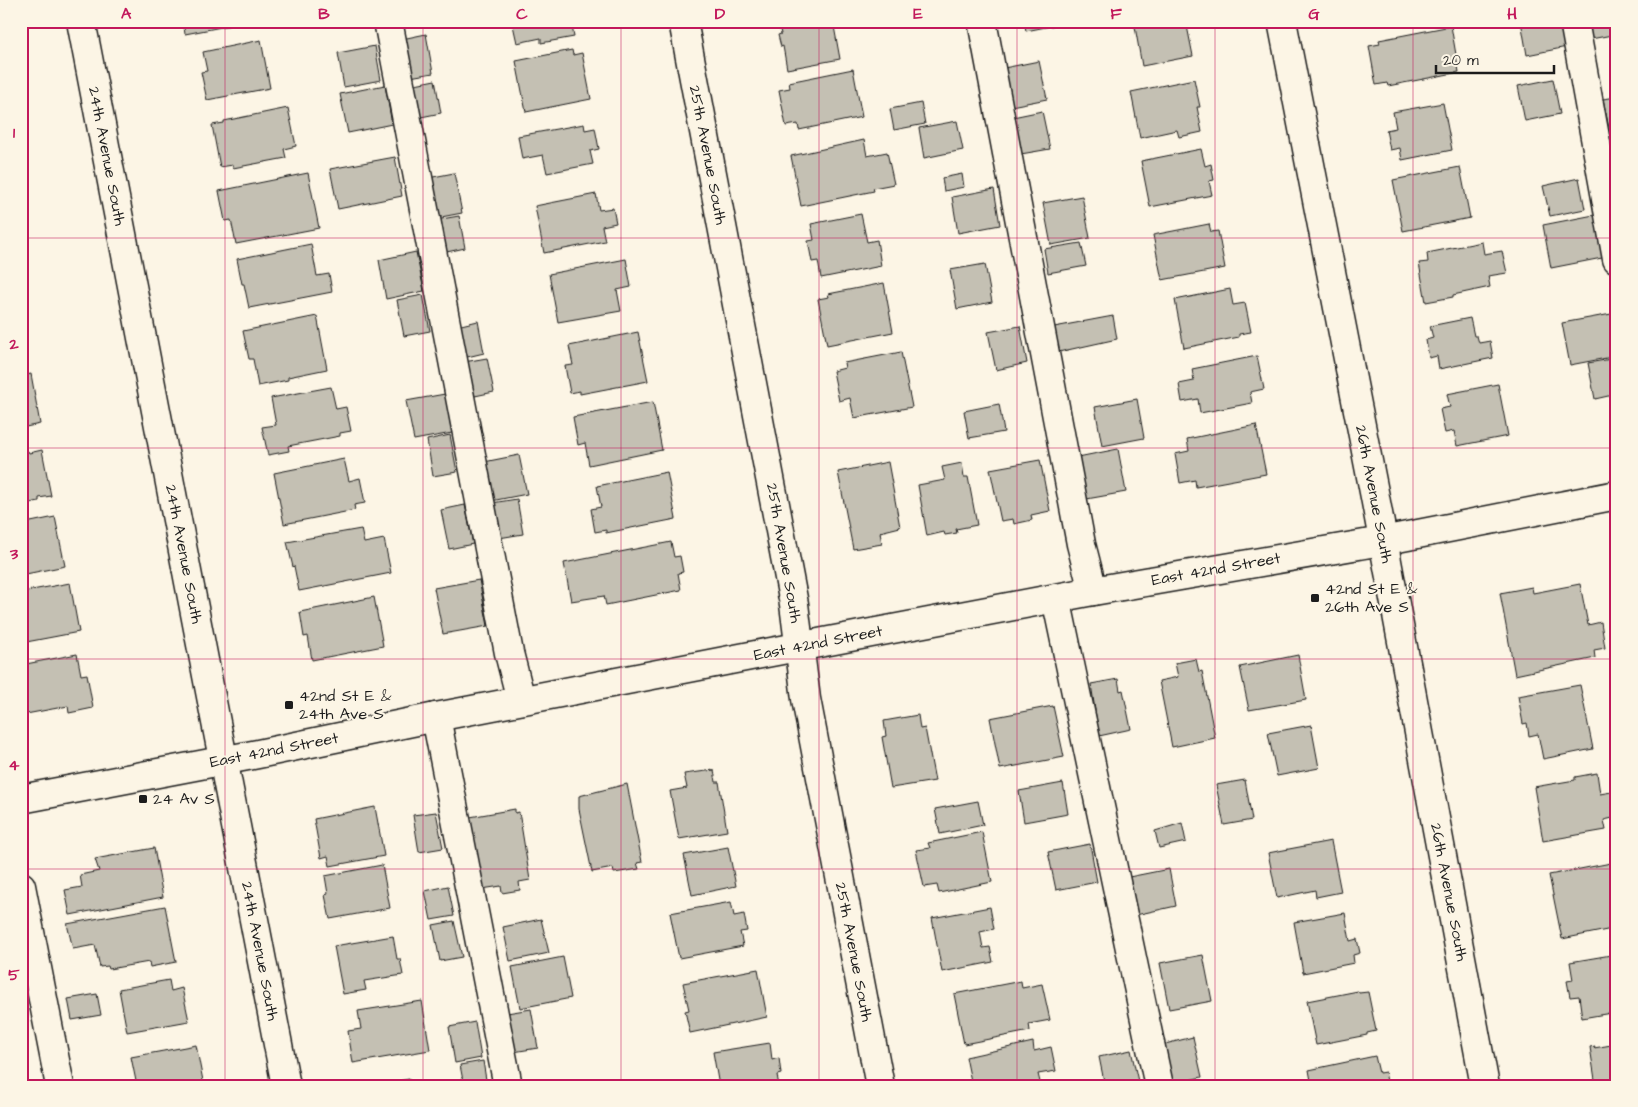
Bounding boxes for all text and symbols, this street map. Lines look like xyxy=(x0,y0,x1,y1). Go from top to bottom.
text: A xyxy=(121,3,132,25)
text: B xyxy=(318,3,330,25)
text: C xyxy=(516,3,528,25)
text: D xyxy=(715,3,726,25)
text: E xyxy=(913,3,923,25)
text: F xyxy=(1110,3,1122,25)
text: G xyxy=(1308,3,1320,25)
text: H xyxy=(1507,3,1517,25)
scale bar xyxy=(1436,42,1553,74)
text: 20 m xyxy=(1443,50,1479,71)
street label: 25th Avenue South xyxy=(684,83,732,227)
street label: 24th Avenue South xyxy=(83,85,131,227)
text: 1 xyxy=(13,122,16,144)
text: 2 xyxy=(8,333,19,355)
street label: 26th Avenue South xyxy=(1350,423,1398,565)
street label: 25th Avenue South xyxy=(761,481,807,625)
street label: 24th Avenue South xyxy=(160,483,208,625)
text: 3 xyxy=(9,543,19,565)
street label: East 42nd Street xyxy=(1150,547,1283,591)
place label: 42nd St E & 26th Ave S xyxy=(1325,578,1418,618)
marker: 42nd St E & 26th Ave S xyxy=(1309,592,1321,604)
street label: East 42nd Street xyxy=(752,620,885,666)
place label: 42nd St E & 24th Ave S xyxy=(299,685,392,725)
marker: 42nd St E & 24th Ave S xyxy=(283,699,295,711)
street label: East 42nd Street xyxy=(208,727,341,773)
text: 4 xyxy=(9,754,20,776)
place label: 24 Av S xyxy=(153,788,215,810)
marker: 24 Av S xyxy=(137,793,149,805)
street label: 26th Avenue South xyxy=(1425,821,1473,963)
street label: 24th Avenue South xyxy=(236,880,284,1022)
street label: 25th Avenue South xyxy=(830,880,878,1024)
text: 5 xyxy=(8,964,20,986)

